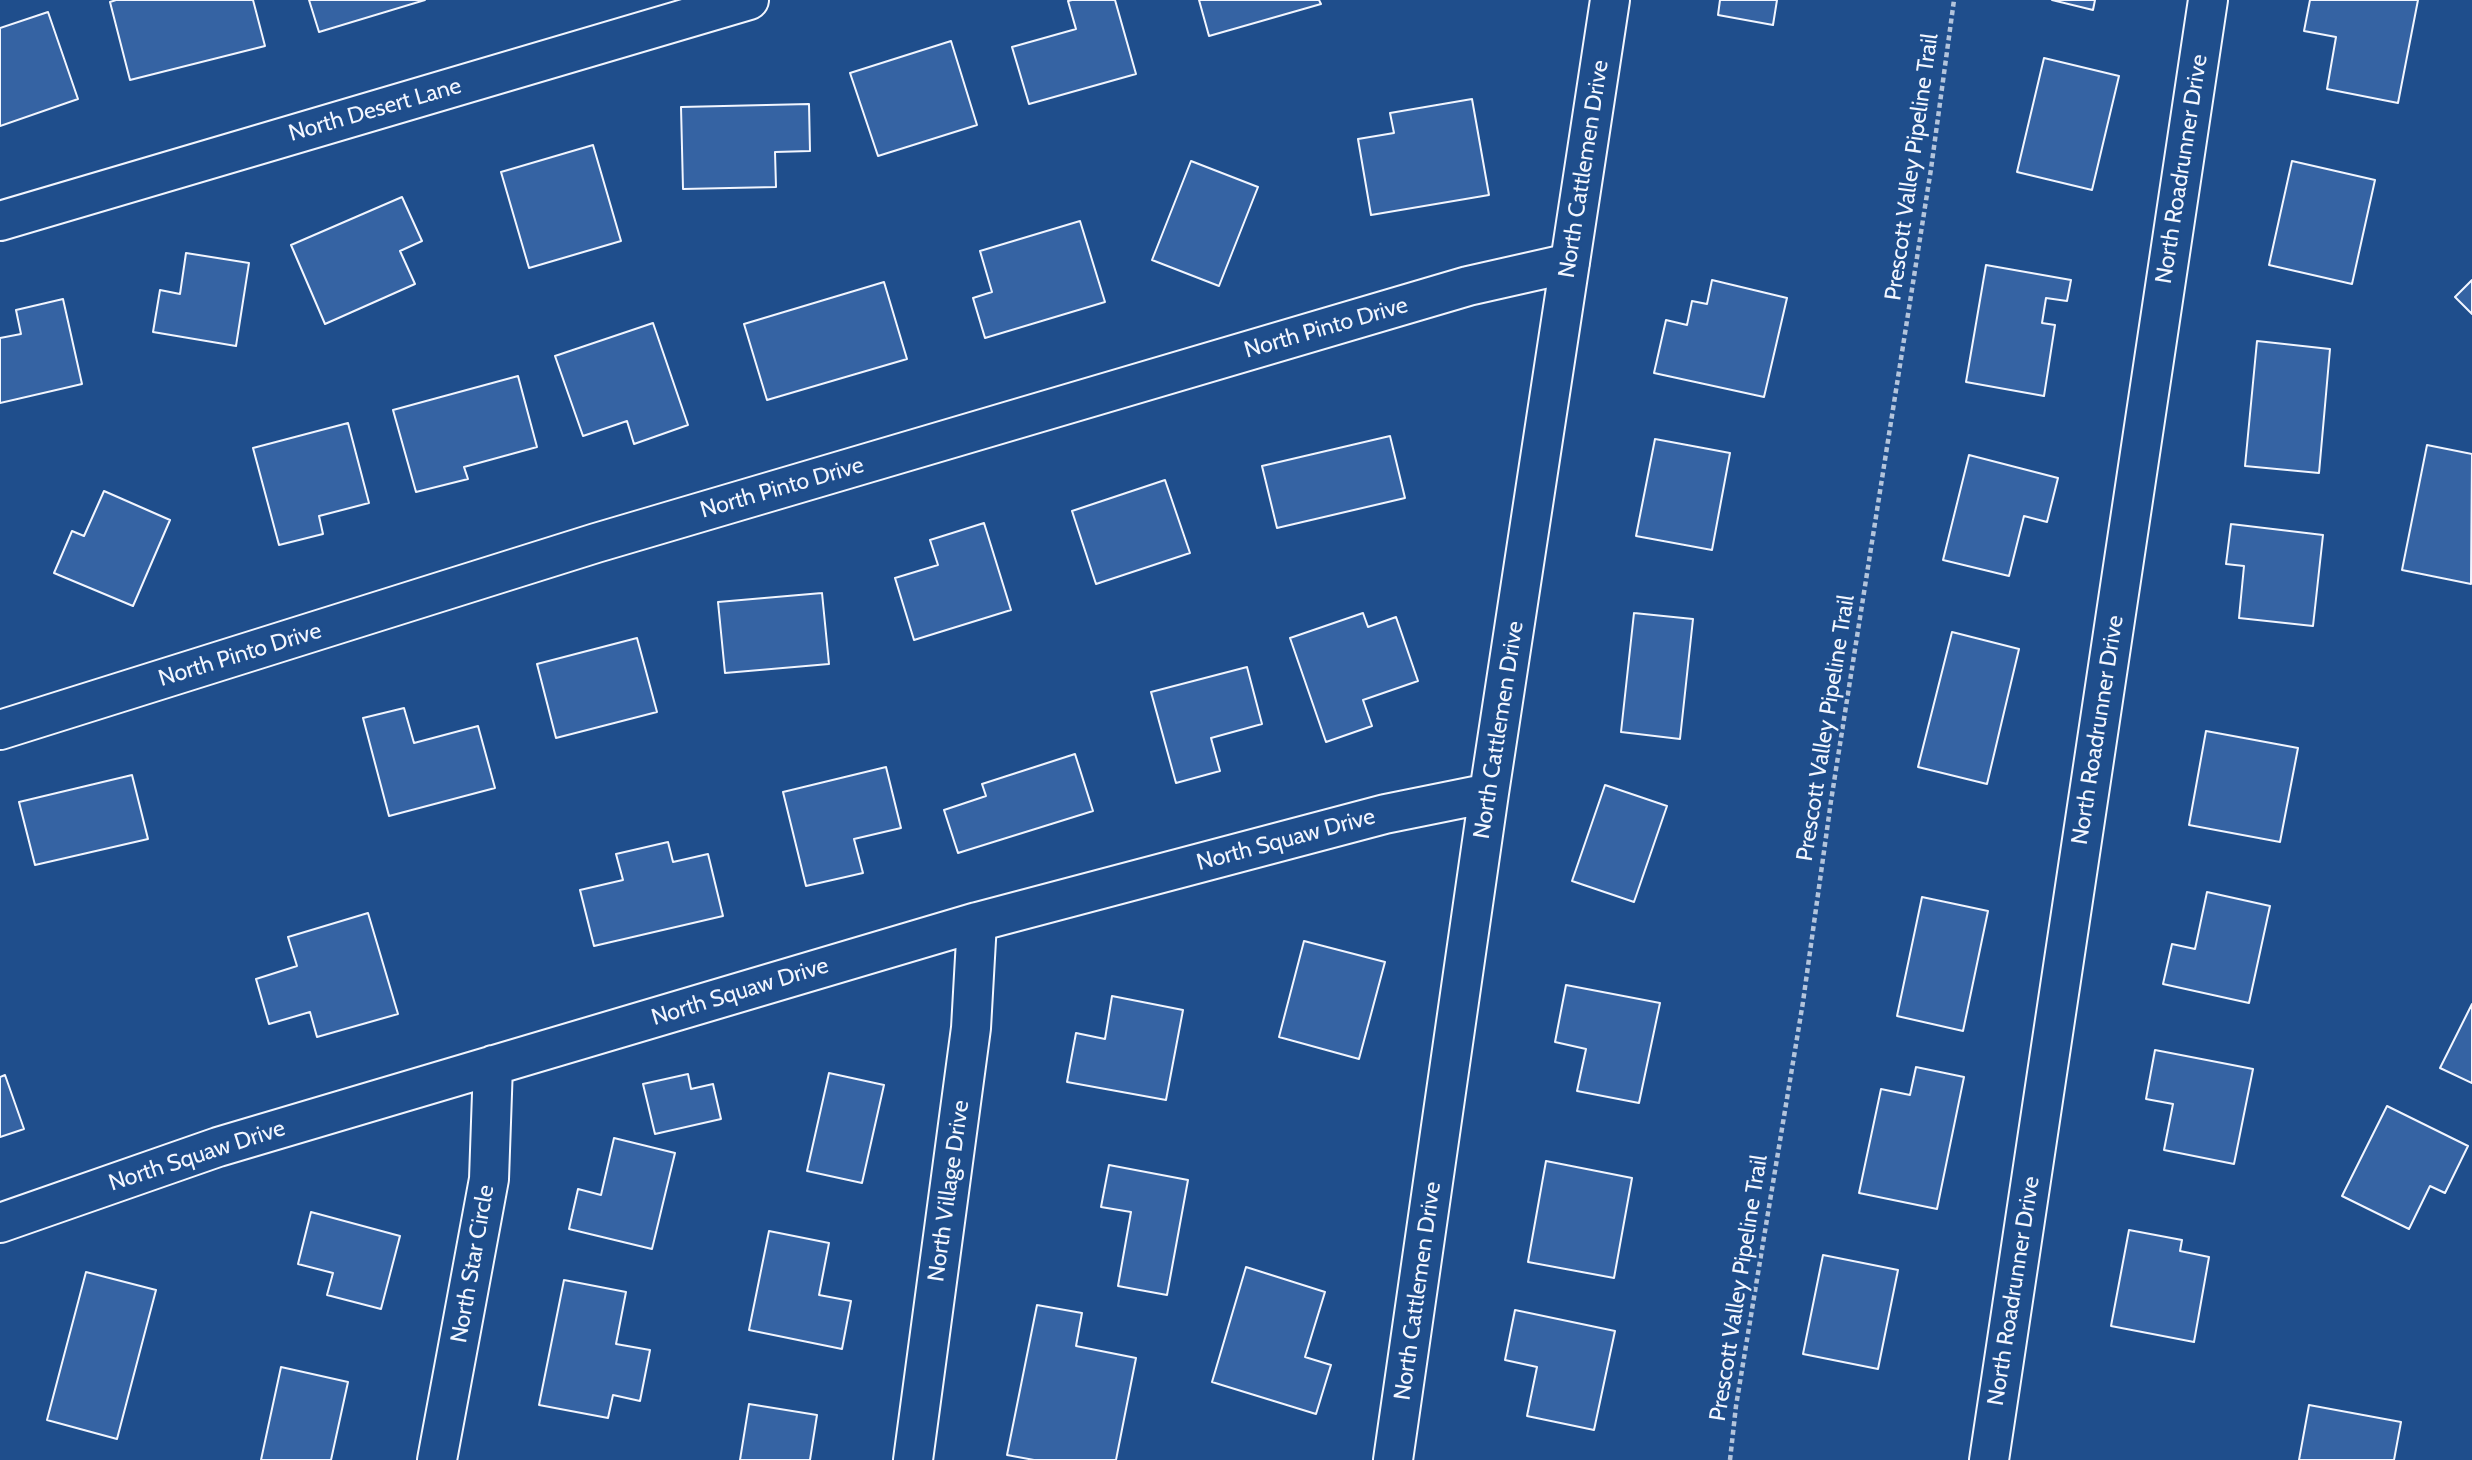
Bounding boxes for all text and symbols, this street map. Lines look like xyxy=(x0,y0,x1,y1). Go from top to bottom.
street label: Prescott Valley Pipeline Trail xyxy=(1880,32,1944,302)
street label: North Roadrunner Drive xyxy=(2150,52,2214,286)
street label: North Cattlemen Drive xyxy=(1553,58,1615,280)
street label: North Desert Lane xyxy=(286,72,464,148)
street label: North Pinto Drive xyxy=(1241,291,1411,365)
street label: North Pinto Drive xyxy=(697,451,867,525)
street label: Prescott Valley Pipeline Trail xyxy=(1791,593,1861,863)
street label: North Roadrunner Drive xyxy=(2066,613,2130,847)
street label: North Pinto Drive xyxy=(155,617,325,693)
street label: North Cattlemen Drive xyxy=(1468,619,1530,841)
street label: North Squaw Drive xyxy=(1194,803,1378,877)
street label: North Squaw Drive xyxy=(648,952,832,1032)
street label: North Village Drive xyxy=(923,1098,975,1284)
street label: North Squaw Drive xyxy=(105,1114,289,1198)
street label: Prescott Valley Pipeline Trail xyxy=(1704,1153,1774,1423)
street label: North Roadrunner Drive xyxy=(1982,1174,2046,1408)
street label: North Cattlemen Drive xyxy=(1389,1180,1447,1402)
street label: North Star Circle xyxy=(446,1183,500,1345)

